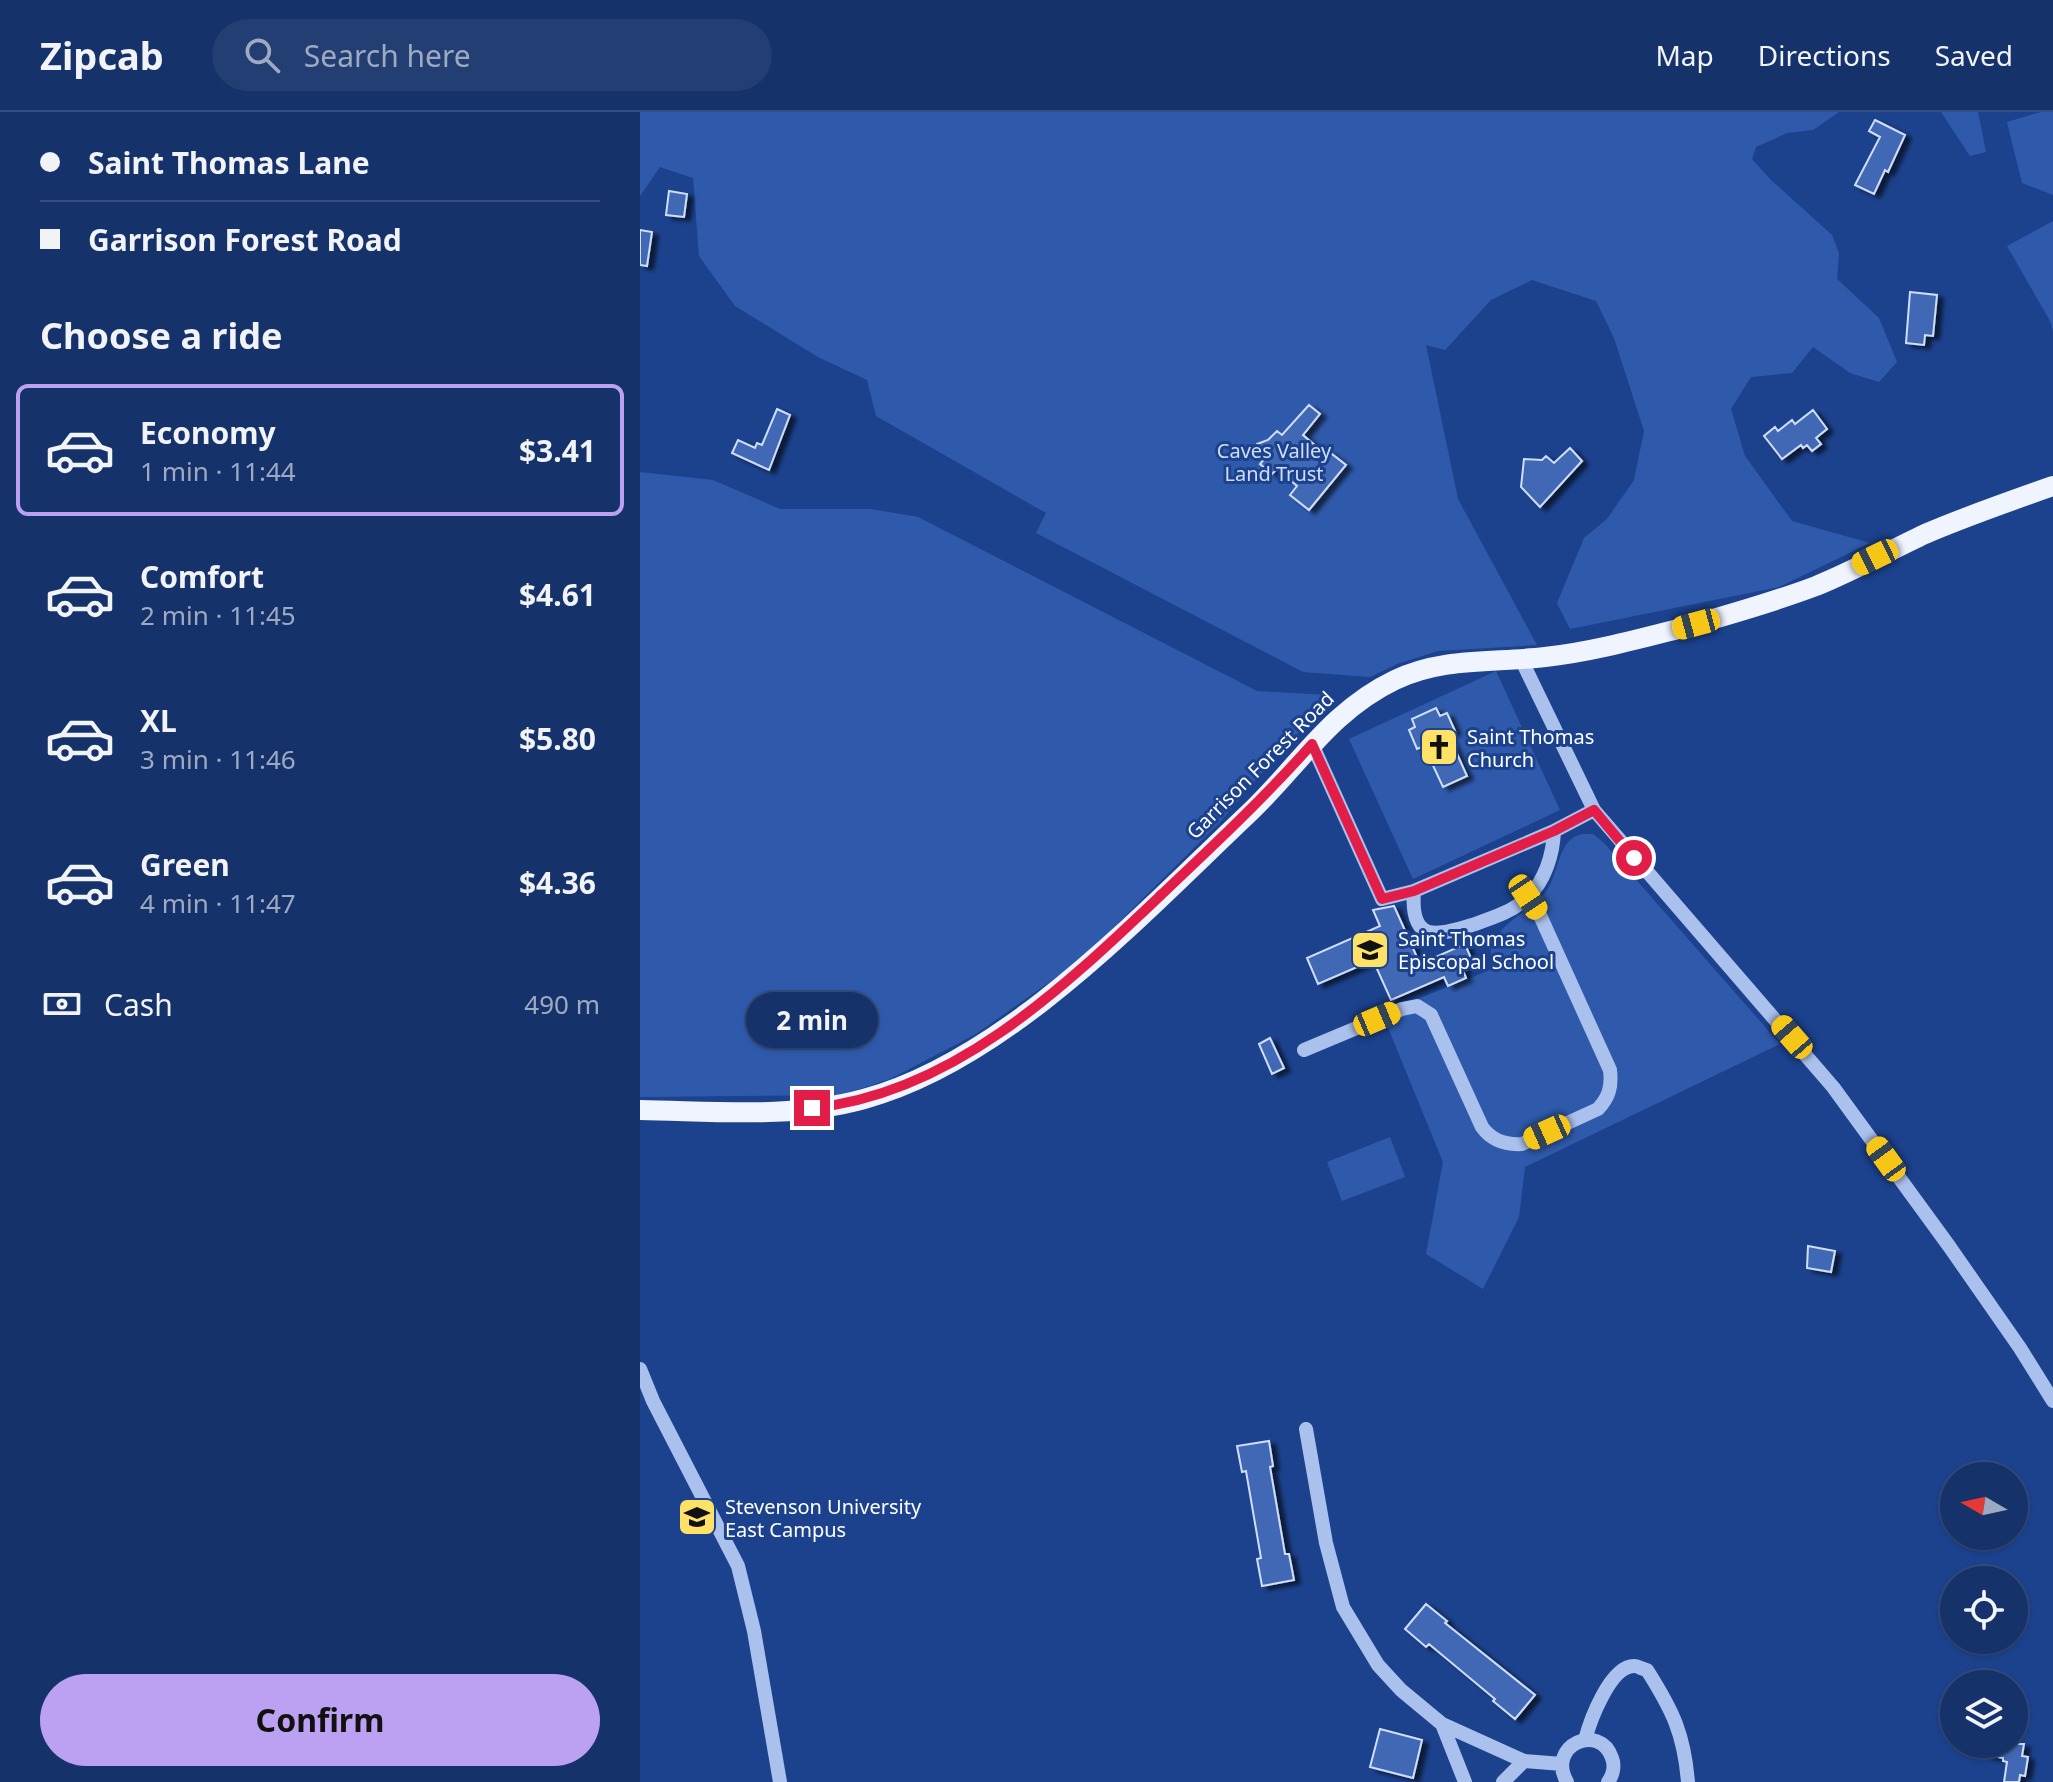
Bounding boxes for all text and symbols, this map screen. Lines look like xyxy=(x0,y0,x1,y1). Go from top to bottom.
search box xyxy=(212,19,772,91)
text: Zipcab xyxy=(40,29,164,81)
icon: search xyxy=(240,33,284,77)
text: Search here xyxy=(304,35,471,76)
text: Map xyxy=(1655,36,1714,74)
text: Directions xyxy=(1758,36,1891,74)
text: Saved xyxy=(1935,36,2013,74)
text: Saint Thomas Lane xyxy=(88,142,370,183)
text: Garrison Forest Road xyxy=(88,219,402,260)
text: Choose a ride xyxy=(40,311,282,360)
text: Economy xyxy=(140,412,276,453)
icon: car xyxy=(44,414,116,486)
text: $3.41 xyxy=(519,430,596,471)
park label: Caves Valley Land Trust xyxy=(1217,437,1332,487)
text: 1 min · 11:44 xyxy=(140,453,296,489)
car xyxy=(1848,536,1902,578)
text: Comfort xyxy=(140,556,264,597)
icon: car xyxy=(44,558,116,630)
text: $4.61 xyxy=(519,574,596,615)
text: 2 min · 11:45 xyxy=(140,597,296,633)
car xyxy=(1670,606,1722,642)
street label: Garrison Forest Road xyxy=(1180,685,1340,845)
text: XL xyxy=(140,700,177,741)
icon: car xyxy=(44,702,116,774)
text: $5.80 xyxy=(519,718,596,759)
place label: Saint Thomas Church xyxy=(1467,723,1594,773)
church icon: Saint Thomas Church xyxy=(1418,726,1460,768)
text: 3 min · 11:46 xyxy=(140,741,296,777)
route start xyxy=(1616,840,1652,876)
text: Green xyxy=(140,844,230,885)
icon: car xyxy=(44,846,116,918)
text: $4.36 xyxy=(519,862,596,903)
car xyxy=(1505,870,1551,924)
text: 4 min · 11:47 xyxy=(140,885,296,921)
place label: Saint Thomas Episcopal School xyxy=(1398,925,1554,975)
school or university icon: Saint Thomas Episcopal School xyxy=(1349,929,1391,971)
icon: cash xyxy=(40,982,84,1026)
text: Cash xyxy=(104,984,173,1025)
text: 490 m xyxy=(524,986,600,1022)
callout: 2 min xyxy=(746,992,878,1048)
car xyxy=(1350,999,1404,1039)
text: 2 min xyxy=(776,1002,848,1038)
car xyxy=(1767,1011,1817,1063)
route end xyxy=(794,1090,830,1126)
car xyxy=(1520,1111,1574,1153)
car xyxy=(1862,1133,1910,1185)
north arrow xyxy=(1940,1462,2028,1550)
map controls xyxy=(1940,1462,2028,1758)
place label: Stevenson University East Campus xyxy=(725,1493,922,1543)
school or university icon: Stevenson University East Campus xyxy=(676,1496,718,1538)
button: locate xyxy=(1940,1566,2028,1654)
button: layers xyxy=(1940,1670,2028,1758)
button: Confirm xyxy=(40,1674,600,1766)

